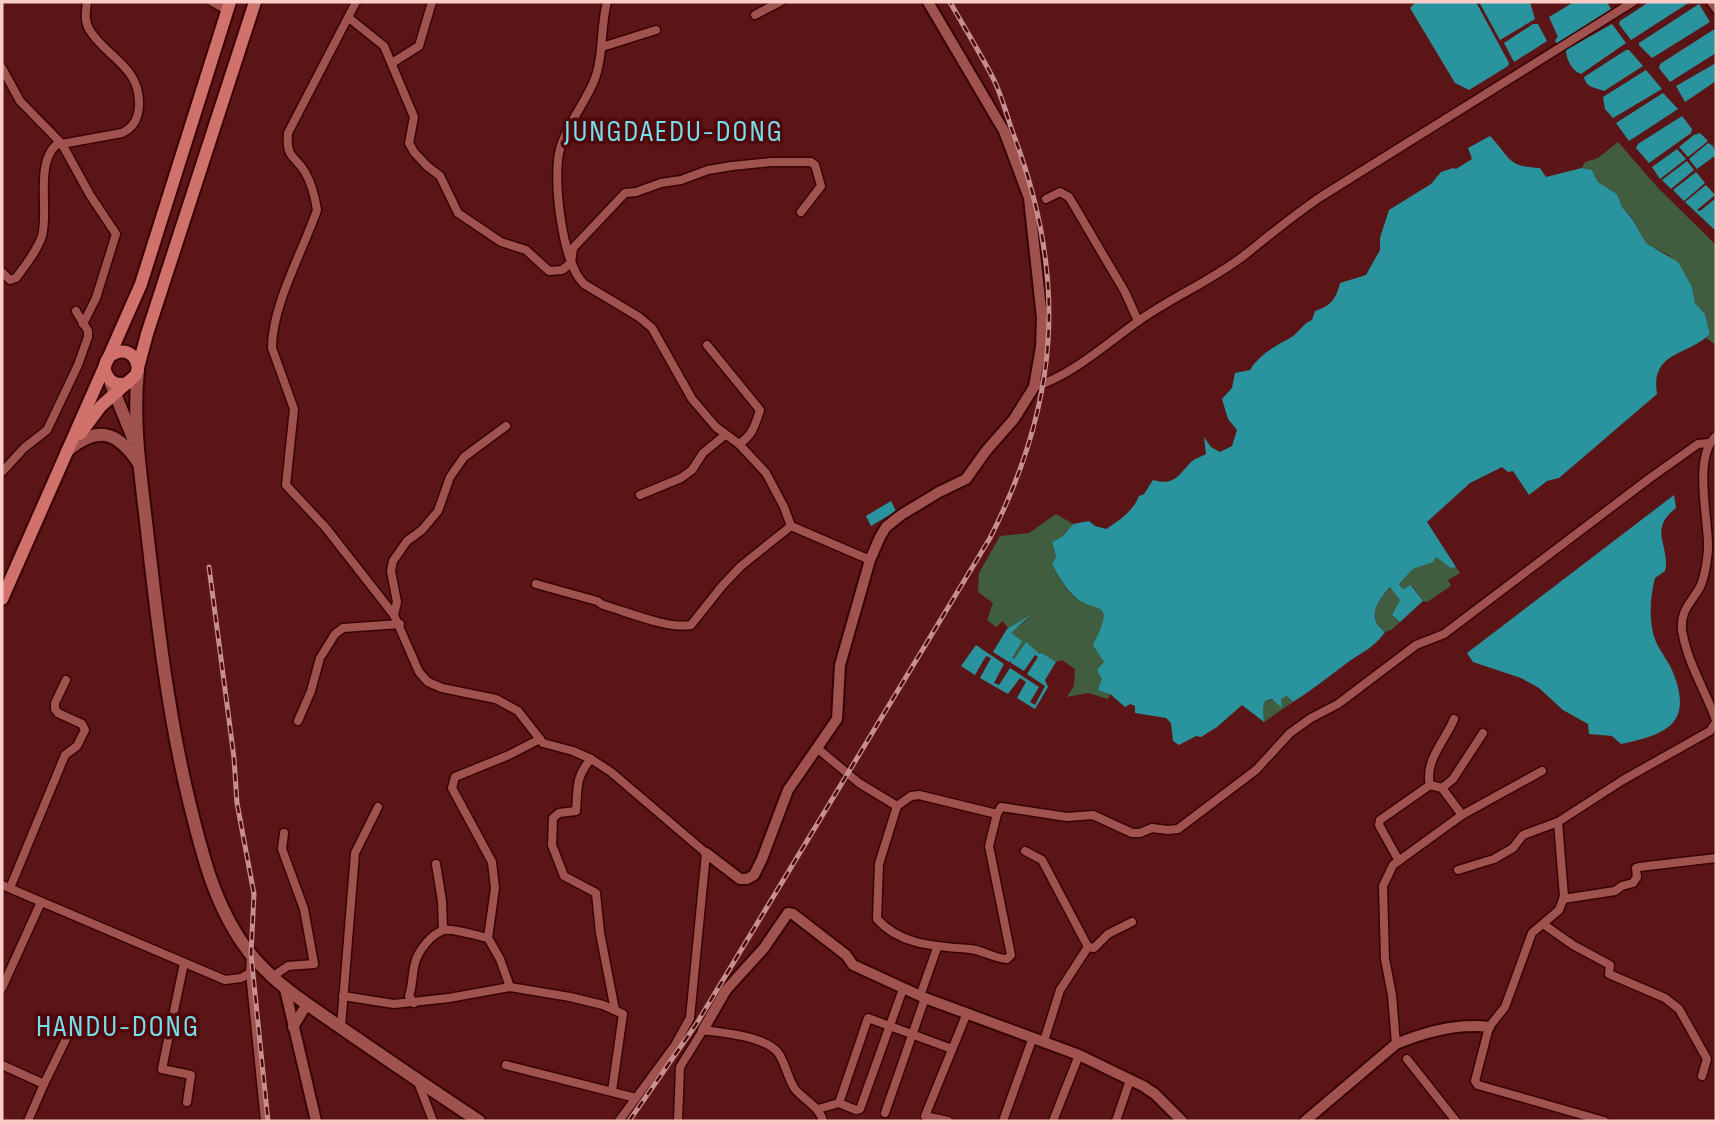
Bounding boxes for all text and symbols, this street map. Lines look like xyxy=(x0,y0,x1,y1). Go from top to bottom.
district label: JUNGDAEDU-DONG xyxy=(563,114,784,150)
district label: HANDU-DONG xyxy=(36,1009,200,1045)

